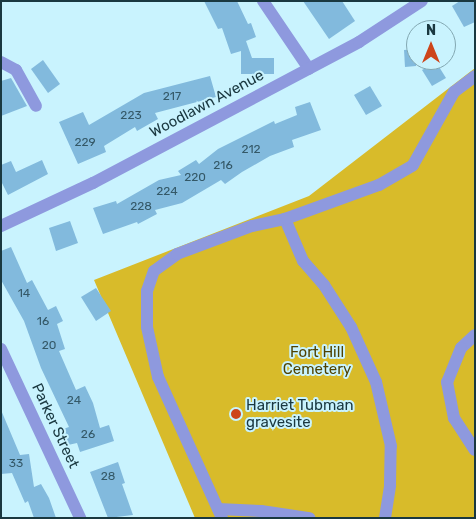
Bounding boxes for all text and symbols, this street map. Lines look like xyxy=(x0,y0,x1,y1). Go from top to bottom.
north arrow xyxy=(406,20,456,70)
text: N xyxy=(426,22,436,39)
street label: Woodlawn Avenue xyxy=(147,66,267,142)
house number: 217 xyxy=(163,90,181,104)
house number: 223 xyxy=(120,109,142,123)
house number: 229 xyxy=(74,136,96,150)
house number: 212 xyxy=(241,143,261,157)
house number: 216 xyxy=(213,159,233,173)
house number: 220 xyxy=(184,171,206,185)
house number: 224 xyxy=(156,185,178,199)
house number: 228 xyxy=(130,200,152,214)
house number: 14 xyxy=(18,287,30,301)
house number: 16 xyxy=(37,315,49,329)
house number: 20 xyxy=(42,339,56,353)
park label: Fort Hill Cemetery xyxy=(283,343,351,378)
street label: Parker Street xyxy=(27,381,83,471)
house number: 24 xyxy=(67,394,81,408)
place label: Harriet Tubman gravesite xyxy=(246,396,354,431)
marker: Harriet Tubman gravesite xyxy=(230,408,242,420)
house number: 26 xyxy=(81,428,95,442)
house number: 33 xyxy=(9,457,23,471)
house number: 28 xyxy=(101,470,115,484)

